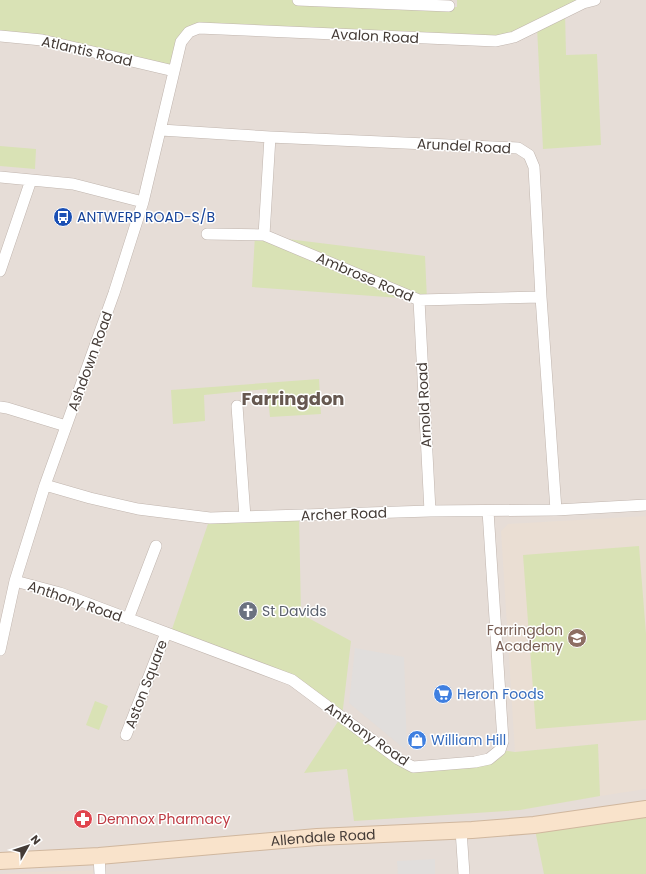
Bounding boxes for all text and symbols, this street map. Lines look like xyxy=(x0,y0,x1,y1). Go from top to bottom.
street label: Avalon Road xyxy=(330,24,420,48)
street label: Atlantis Road xyxy=(40,31,134,71)
street label: Arundel Road xyxy=(416,134,512,158)
bus stop icon: ANTWERP ROAD-S/B xyxy=(52,206,74,228)
place label: ANTWERP ROAD-S/B xyxy=(77,207,215,227)
street label: Ambrose Road xyxy=(313,248,417,306)
street label: Ashdown Road xyxy=(63,308,117,414)
street label: Arnold Road xyxy=(412,362,436,448)
district label: Farringdon xyxy=(242,386,344,411)
street label: Archer Road xyxy=(301,503,387,525)
street label: Anthony Road xyxy=(25,576,125,626)
church icon: St Davids xyxy=(237,600,259,622)
place label: St Davids xyxy=(262,601,326,621)
place label: Farringdon Academy xyxy=(487,620,563,656)
school or university icon: Farringdon Academy xyxy=(566,627,588,649)
street label: Aston Square xyxy=(120,636,172,731)
supermarket icon: Heron Foods xyxy=(432,683,454,705)
place label: Heron Foods xyxy=(457,684,544,704)
street label: Anthony Road xyxy=(321,698,413,770)
shop icon: William Hill xyxy=(406,729,428,751)
place label: William Hill xyxy=(431,730,506,750)
pharmacy icon: Demnox Pharmacy xyxy=(72,808,94,830)
place label: Demnox Pharmacy xyxy=(97,809,230,829)
street label: Allendale Road xyxy=(270,824,376,851)
north arrow xyxy=(8,826,48,866)
text: N xyxy=(27,831,45,848)

